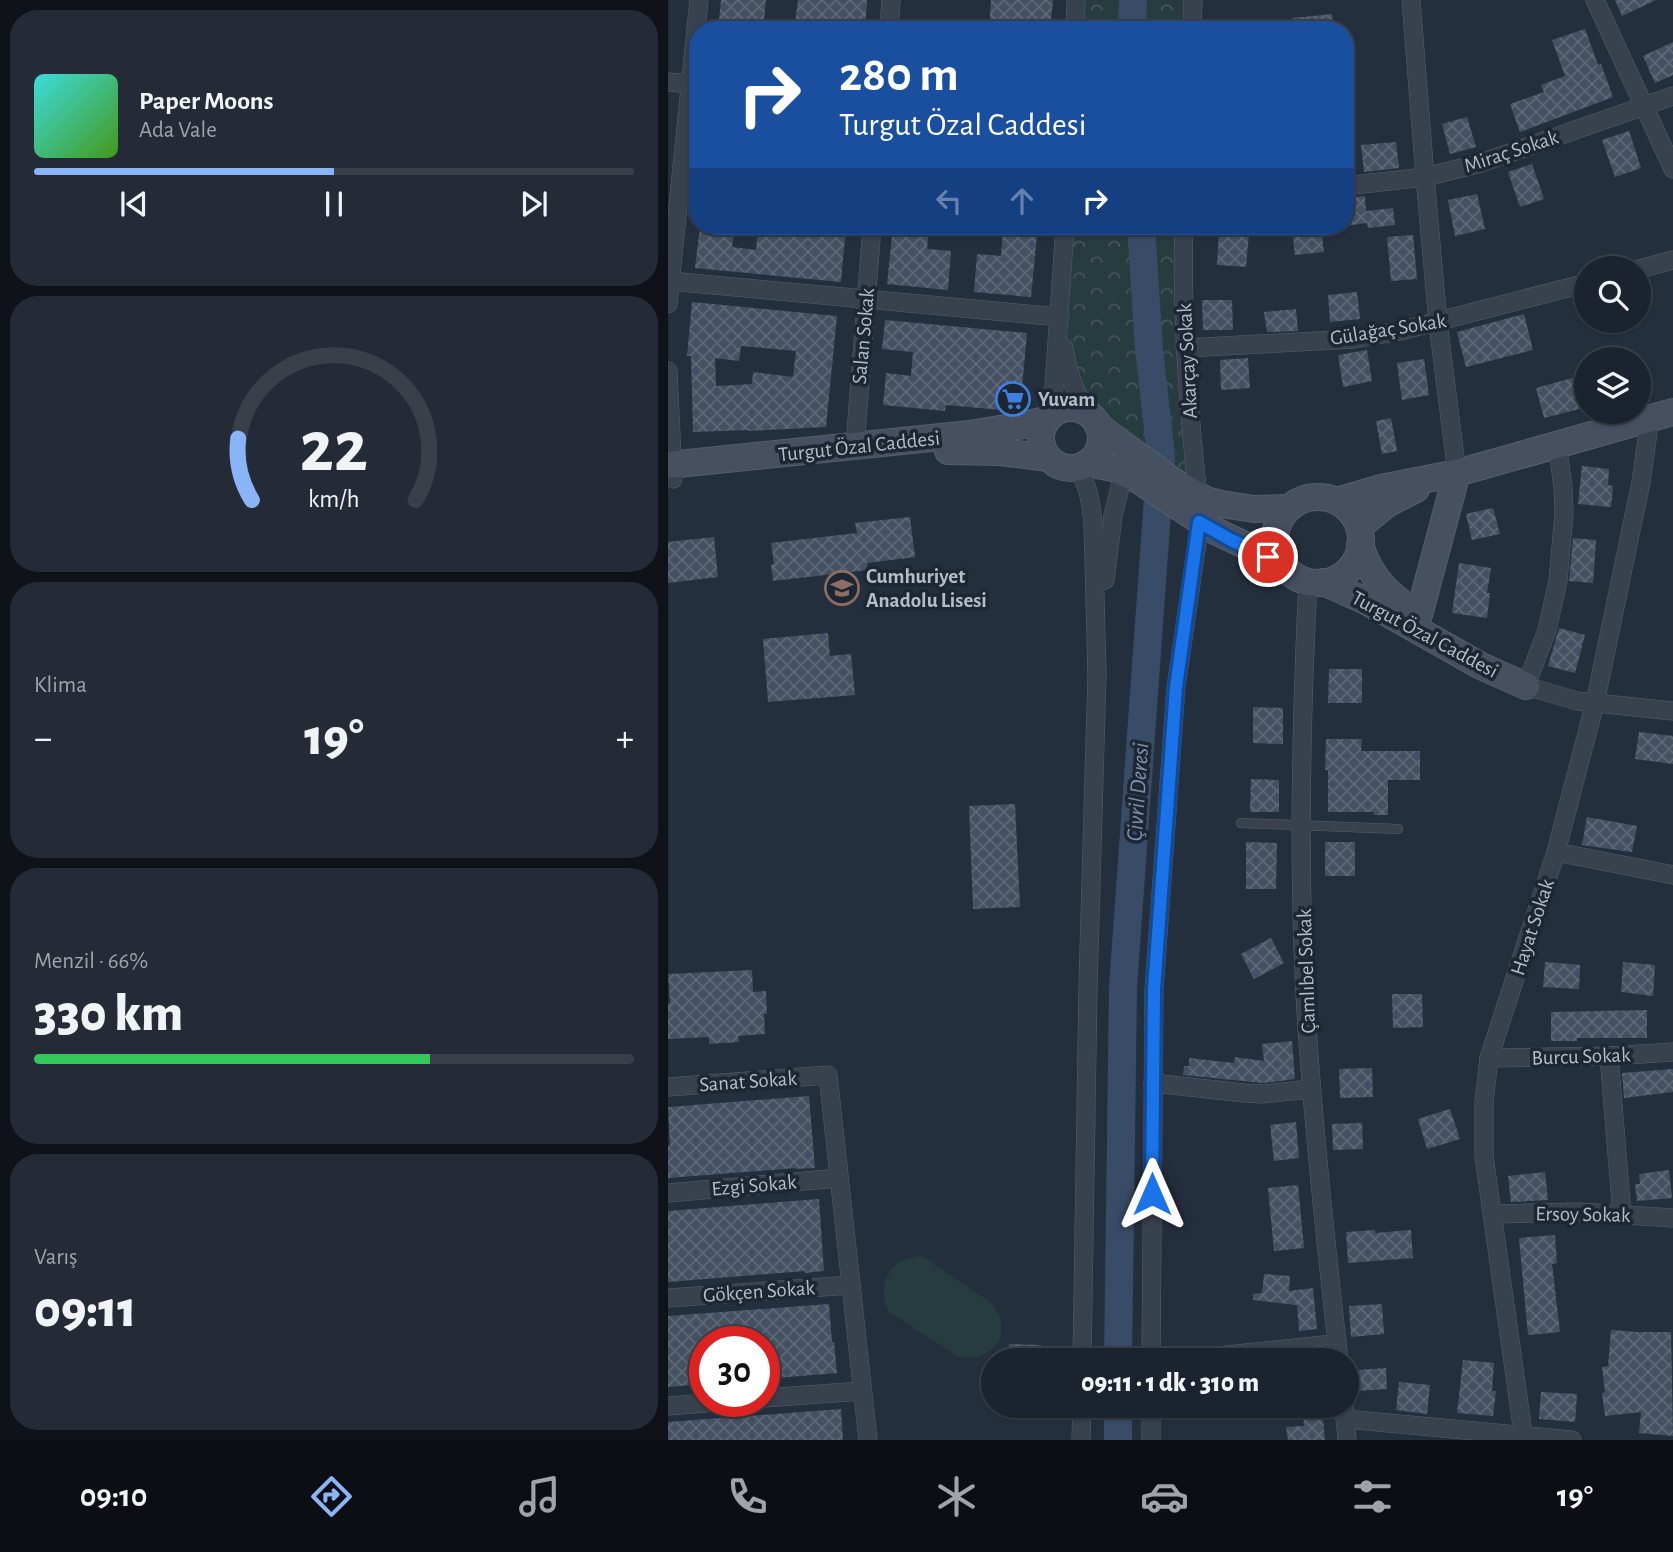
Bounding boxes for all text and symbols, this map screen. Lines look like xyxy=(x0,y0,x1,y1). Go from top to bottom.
icon: right xyxy=(724,49,815,140)
text: 280 m xyxy=(839,51,959,100)
text: Paper Moons xyxy=(139,88,274,114)
text: Turgut Özal Caddesi xyxy=(839,109,1086,141)
text: Ada Vale xyxy=(139,119,217,142)
street label: Miraç Sokak xyxy=(1461,126,1561,177)
icon: left xyxy=(930,182,968,220)
icon: ahead xyxy=(1003,182,1041,220)
icon: right xyxy=(1076,182,1114,220)
icon: previous xyxy=(115,185,153,223)
icon: pause xyxy=(315,185,353,223)
icon: next xyxy=(515,185,553,223)
map controls xyxy=(1574,256,1651,424)
button: search xyxy=(1574,256,1651,333)
street label: Salan Sokak xyxy=(849,287,878,385)
street label: Akarçay Sokak xyxy=(1174,302,1201,419)
street label: Gülağaç Sokak xyxy=(1329,310,1448,349)
button: layers xyxy=(1574,347,1651,424)
supermarket icon: Yuvam xyxy=(994,380,1032,418)
place label: Yuvam xyxy=(1038,389,1095,410)
text: 22 xyxy=(300,412,368,485)
street label: Turgut Özal Caddesi xyxy=(777,427,941,465)
text: km/h xyxy=(308,487,360,512)
pin xyxy=(1238,527,1298,587)
icon: arrive xyxy=(1249,538,1287,576)
place label: Cumhuriyet Anadolu Lisesi xyxy=(866,566,987,611)
school or university icon: Cumhuriyet Anadolu Lisesi xyxy=(823,569,861,607)
street label: Turgut Özal Caddesi xyxy=(1348,586,1502,682)
text: Klima xyxy=(34,674,87,697)
text: 19° xyxy=(304,712,364,764)
text: − xyxy=(34,720,52,758)
text: + xyxy=(616,720,634,758)
water label: Çivril Deresi xyxy=(1124,742,1153,842)
street label: Hayat Sokak xyxy=(1507,876,1558,978)
street label: Çamlıbel Sokak xyxy=(1294,908,1319,1034)
text: Menzil · 66% xyxy=(34,950,148,973)
text: 330 km xyxy=(34,988,183,1040)
street label: Burcu Sokak xyxy=(1531,1044,1631,1069)
street label: Sanat Sokak xyxy=(698,1068,798,1095)
position arrow xyxy=(1115,1157,1189,1231)
street label: Ezgi Sokak xyxy=(711,1171,798,1200)
street label: Ersoy Sokak xyxy=(1535,1203,1631,1226)
text: Varış xyxy=(34,1246,78,1269)
street label: Gökçen Sokak xyxy=(702,1277,816,1306)
text: 09:11 xyxy=(34,1284,137,1336)
speed limit sign: 30 xyxy=(689,1326,780,1417)
text: 09:11 · 1 dk · 310 m xyxy=(1081,1370,1259,1396)
icon: directions xyxy=(307,1472,356,1521)
icon: music xyxy=(515,1472,564,1521)
icon: phone xyxy=(723,1472,772,1521)
icon: climate xyxy=(932,1472,981,1521)
icon: car xyxy=(1140,1472,1189,1521)
icon: filters xyxy=(1348,1472,1397,1521)
text: 09:10 xyxy=(80,1480,147,1512)
text: 19° xyxy=(1557,1480,1593,1512)

